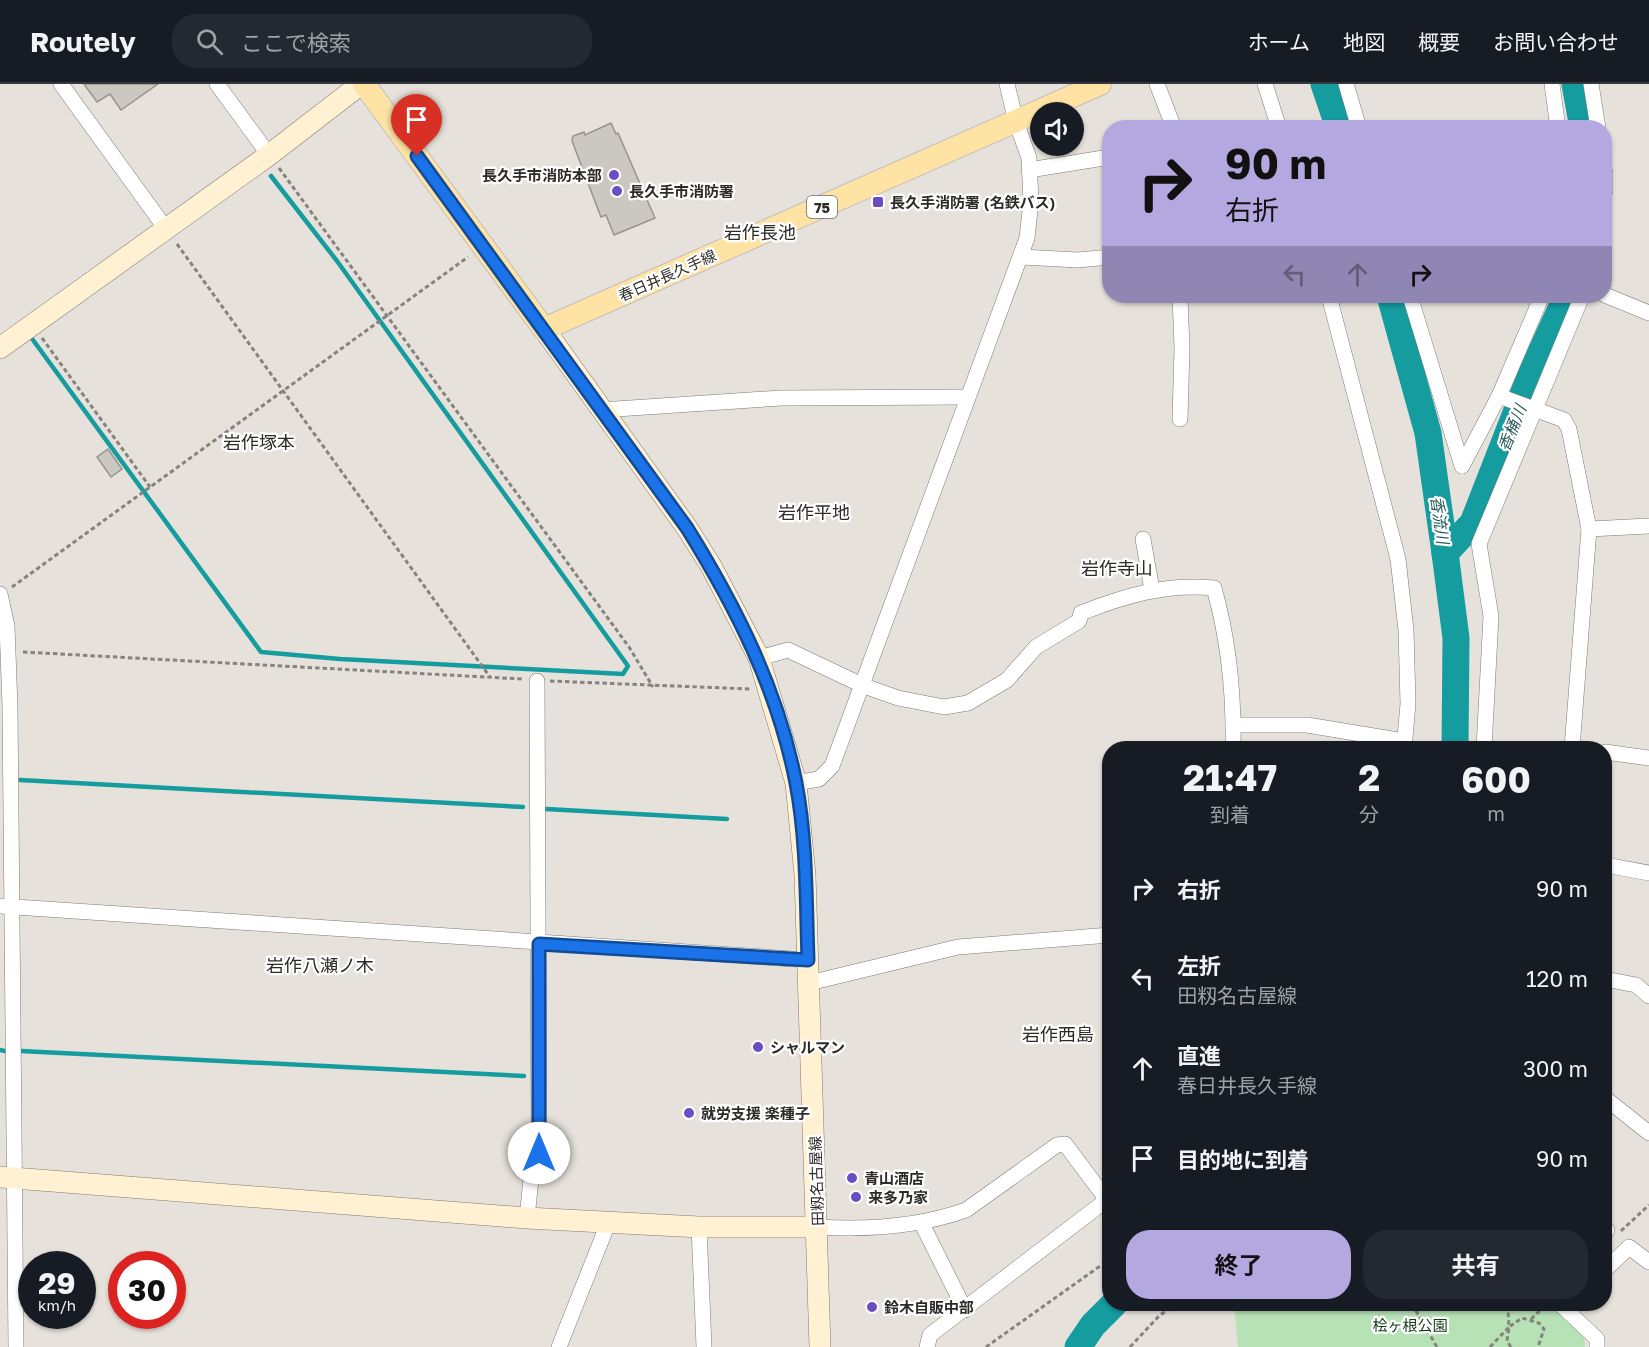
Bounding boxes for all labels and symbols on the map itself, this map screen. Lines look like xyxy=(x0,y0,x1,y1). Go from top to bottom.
pin xyxy=(391,94,442,156)
place label: 長久手市消防本部 xyxy=(482,166,602,184)
marker: 長久手市消防本部 xyxy=(607,168,621,182)
place label: 長久手市消防署 xyxy=(629,182,734,200)
marker: 長久手市消防署 xyxy=(610,184,624,198)
place label: 長久手消防署 (名鉄バス) xyxy=(890,193,1055,211)
marker: 長久手消防署 (名鉄バス) xyxy=(871,195,885,209)
road number: 75 xyxy=(807,196,837,218)
district label: 岩作長池 xyxy=(724,221,796,243)
street label: 春日井長久手線 xyxy=(615,245,719,305)
water label: 香桶川 xyxy=(1494,400,1531,454)
district label: 岩作塚本 xyxy=(223,431,295,453)
water label: 香流川 xyxy=(1427,495,1454,547)
district label: 岩作平地 xyxy=(778,501,850,523)
district label: 岩作寺山 xyxy=(1081,557,1153,579)
district label: 岩作八瀬ノ木 xyxy=(266,954,374,976)
district label: 岩作西島 xyxy=(1022,1023,1094,1045)
place label: シャルマン xyxy=(770,1038,845,1056)
marker: シャルマン xyxy=(751,1040,765,1054)
place label: 就労支援 楽種子 xyxy=(701,1104,810,1122)
marker: 就労支援 楽種子 xyxy=(682,1106,696,1120)
position arrow xyxy=(507,1121,571,1185)
street label: 田籾名古屋線 xyxy=(805,1136,827,1226)
place label: 青山酒店 xyxy=(864,1169,924,1187)
marker: 青山酒店 xyxy=(845,1171,859,1185)
place label: 来多乃家 xyxy=(868,1188,928,1206)
marker: 来多乃家 xyxy=(849,1190,863,1204)
speed limit sign: 30 xyxy=(108,1251,186,1329)
place label: 鈴木自販中部 xyxy=(884,1298,974,1316)
marker: 鈴木自販中部 xyxy=(865,1300,879,1314)
park label: 桧ヶ根公園 xyxy=(1372,1316,1448,1334)

